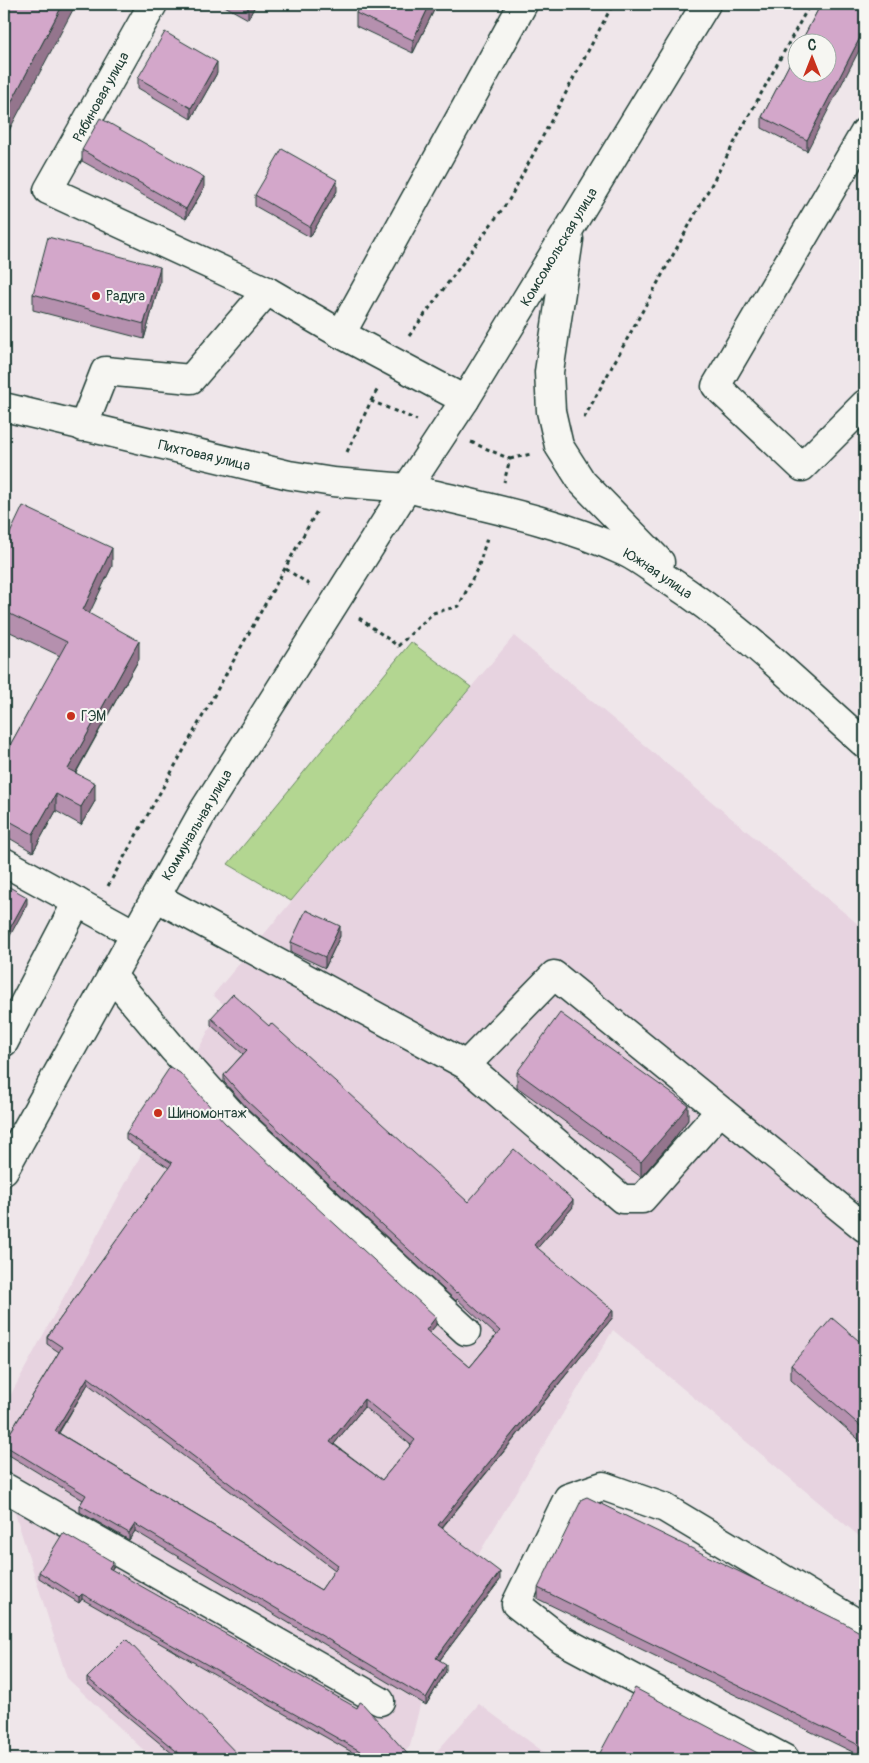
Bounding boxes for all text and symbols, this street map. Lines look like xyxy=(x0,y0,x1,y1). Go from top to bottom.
north arrow xyxy=(786,32,836,82)
text: С xyxy=(808,37,817,54)
street label: Рябиновая улица xyxy=(69,49,133,145)
street label: Комсомольская улица xyxy=(517,185,601,309)
place label: Радуга xyxy=(106,288,145,305)
marker: Радуга xyxy=(90,290,102,302)
street label: Пихтовая улица xyxy=(157,436,252,474)
street label: Южная улица xyxy=(621,544,696,602)
place label: ГЭМ xyxy=(81,708,106,725)
marker: ГЭМ xyxy=(65,710,77,722)
street label: Коммунальная улица xyxy=(158,767,236,883)
place label: Шиномонтаж xyxy=(168,1105,246,1122)
marker: Шиномонтаж xyxy=(152,1107,164,1119)

